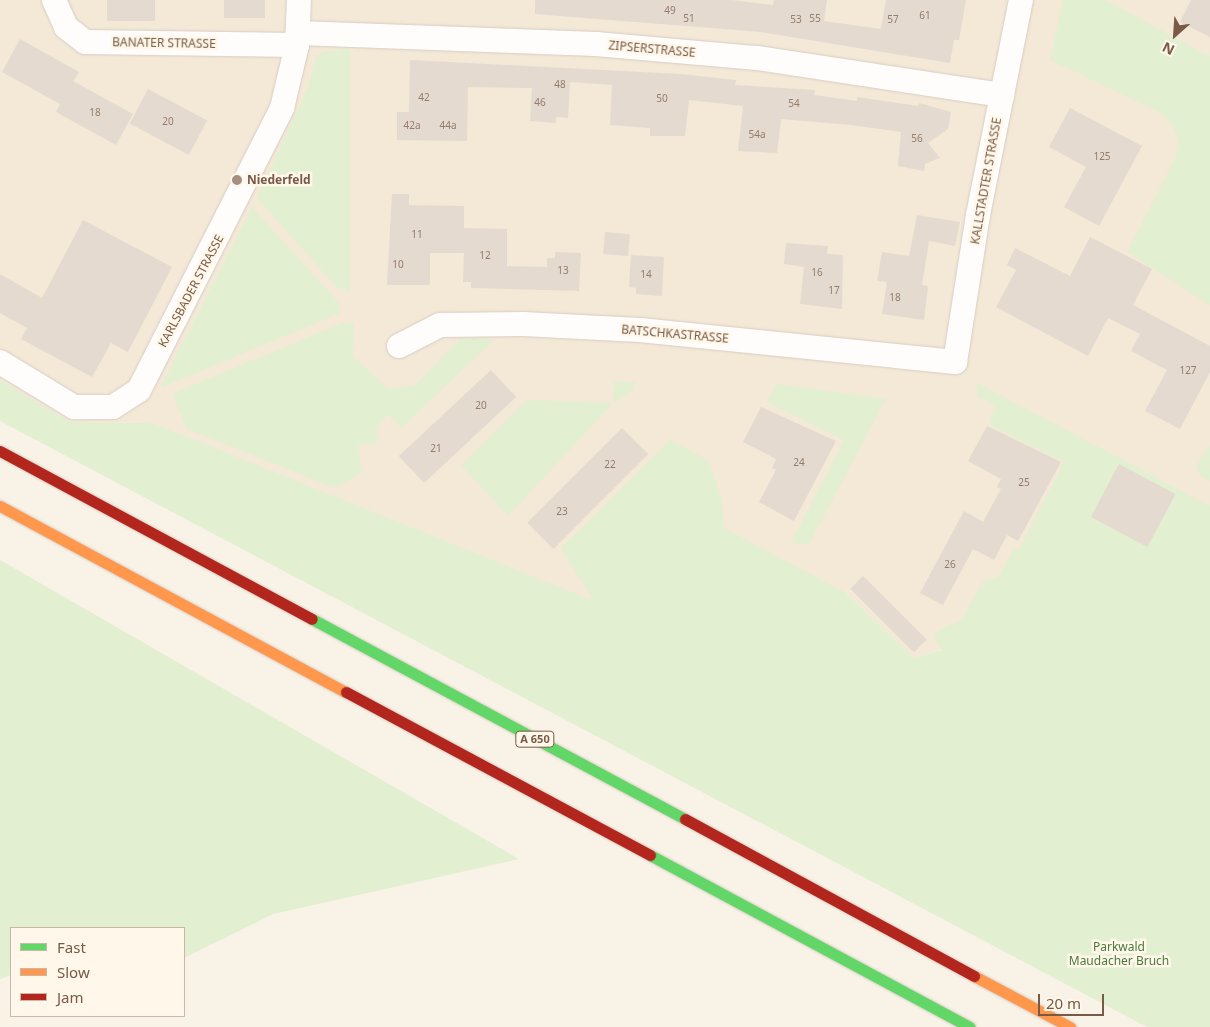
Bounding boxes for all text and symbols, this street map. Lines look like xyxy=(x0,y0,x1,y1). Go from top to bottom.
house number: 49 xyxy=(664,5,676,17)
house number: 61 xyxy=(919,10,931,22)
north arrow xyxy=(1150,10,1200,60)
house number: 51 xyxy=(683,13,695,25)
house number: 55 xyxy=(809,13,821,25)
house number: 53 xyxy=(790,14,802,26)
house number: 57 xyxy=(887,14,899,26)
street label: BANATER STRASSE xyxy=(112,35,216,51)
street label: ZIPSERSTRASSE xyxy=(608,38,696,60)
text: N xyxy=(1159,38,1177,60)
house number: 48 xyxy=(554,79,566,91)
house number: 42 xyxy=(418,92,430,104)
house number: 50 xyxy=(656,93,668,105)
house number: 46 xyxy=(534,97,546,109)
house number: 54 xyxy=(788,98,800,110)
house number: 18 xyxy=(89,107,101,119)
house number: 20 xyxy=(162,116,174,128)
street label: KALLSTADTER STRASSE xyxy=(968,117,1004,245)
house number: 42a xyxy=(403,120,421,132)
house number: 44a xyxy=(439,120,457,132)
house number: 54a xyxy=(748,129,766,141)
house number: 56 xyxy=(911,133,923,145)
house number: 125 xyxy=(1093,151,1111,163)
place label: Niederfeld xyxy=(247,173,311,187)
marker: Niederfeld xyxy=(231,174,243,186)
house number: 11 xyxy=(411,229,423,241)
street label: KARLSBADER STRASSE xyxy=(155,232,227,350)
house number: 12 xyxy=(479,250,491,262)
house number: 10 xyxy=(392,259,404,271)
house number: 13 xyxy=(557,265,569,277)
house number: 16 xyxy=(811,267,823,279)
house number: 14 xyxy=(640,269,652,281)
house number: 17 xyxy=(828,285,840,297)
house number: 18 xyxy=(889,292,901,304)
street label: BATSCHKASTRASSE xyxy=(621,322,729,346)
house number: 127 xyxy=(1179,365,1197,377)
house number: 20 xyxy=(475,400,487,412)
house number: 21 xyxy=(430,443,442,455)
house number: 24 xyxy=(793,457,805,469)
house number: 22 xyxy=(604,459,616,471)
house number: 25 xyxy=(1018,477,1030,489)
house number: 23 xyxy=(556,506,568,518)
house number: 26 xyxy=(944,559,956,571)
road number: A 650 xyxy=(515,731,555,748)
legend xyxy=(10,927,185,1017)
text: Fast xyxy=(57,937,86,957)
park label: Parkwald Maudacher Bruch xyxy=(1069,940,1169,968)
text: Slow xyxy=(57,962,90,982)
scale bar xyxy=(1040,984,1106,1016)
text: Jam xyxy=(57,987,84,1007)
text: 20 m xyxy=(1046,993,1081,1013)

